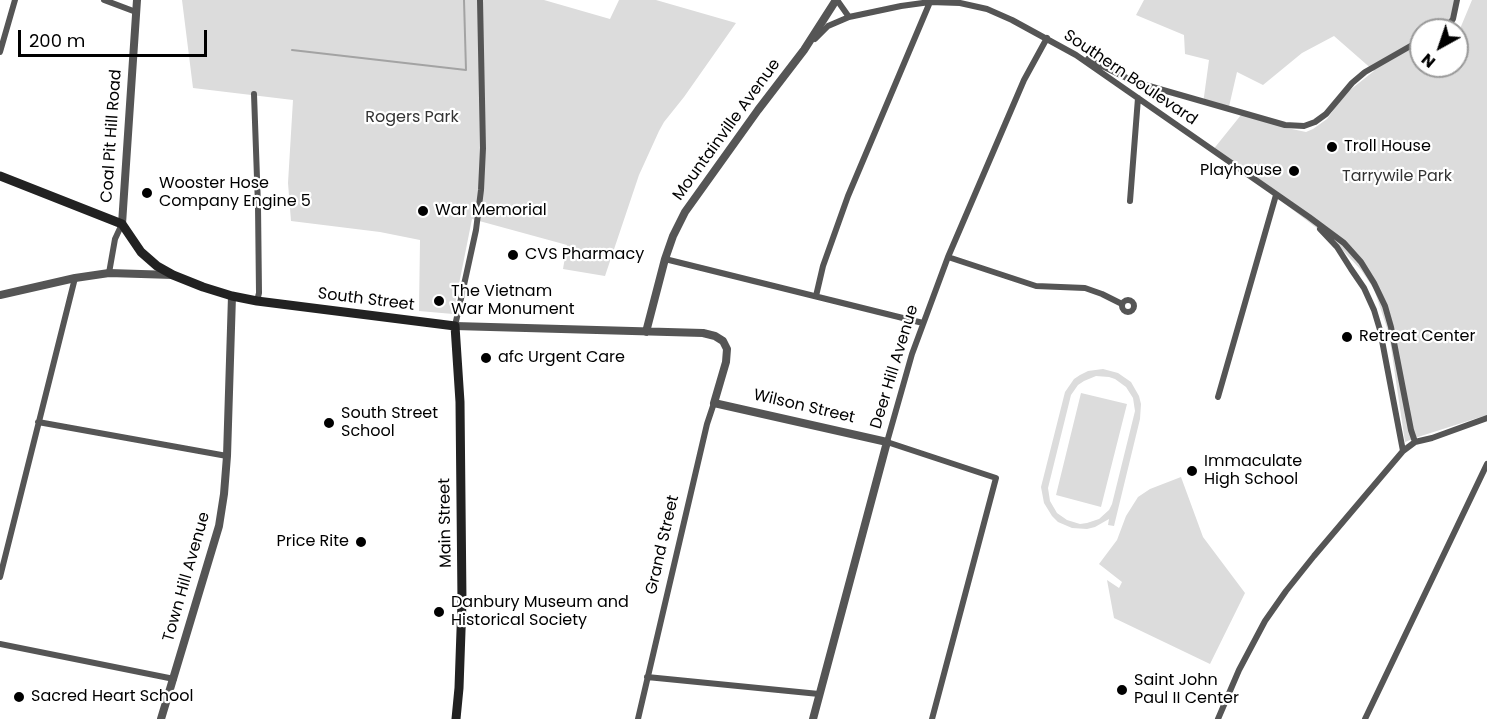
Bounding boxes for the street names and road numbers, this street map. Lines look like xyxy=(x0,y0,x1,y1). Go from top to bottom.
street label: Southern Boulevard xyxy=(1060,26,1200,130)
street label: Mountainville Avenue xyxy=(669,55,785,205)
street label: Coal Pit Hill Road xyxy=(98,69,126,203)
street label: South Street xyxy=(317,285,415,315)
street label: Deer Hill Avenue xyxy=(867,303,923,431)
street label: Wilson Street xyxy=(751,386,857,428)
street label: Main Street xyxy=(436,478,456,568)
street label: Grand Street xyxy=(642,493,684,597)
street label: Town Hill Avenue xyxy=(159,510,215,644)

